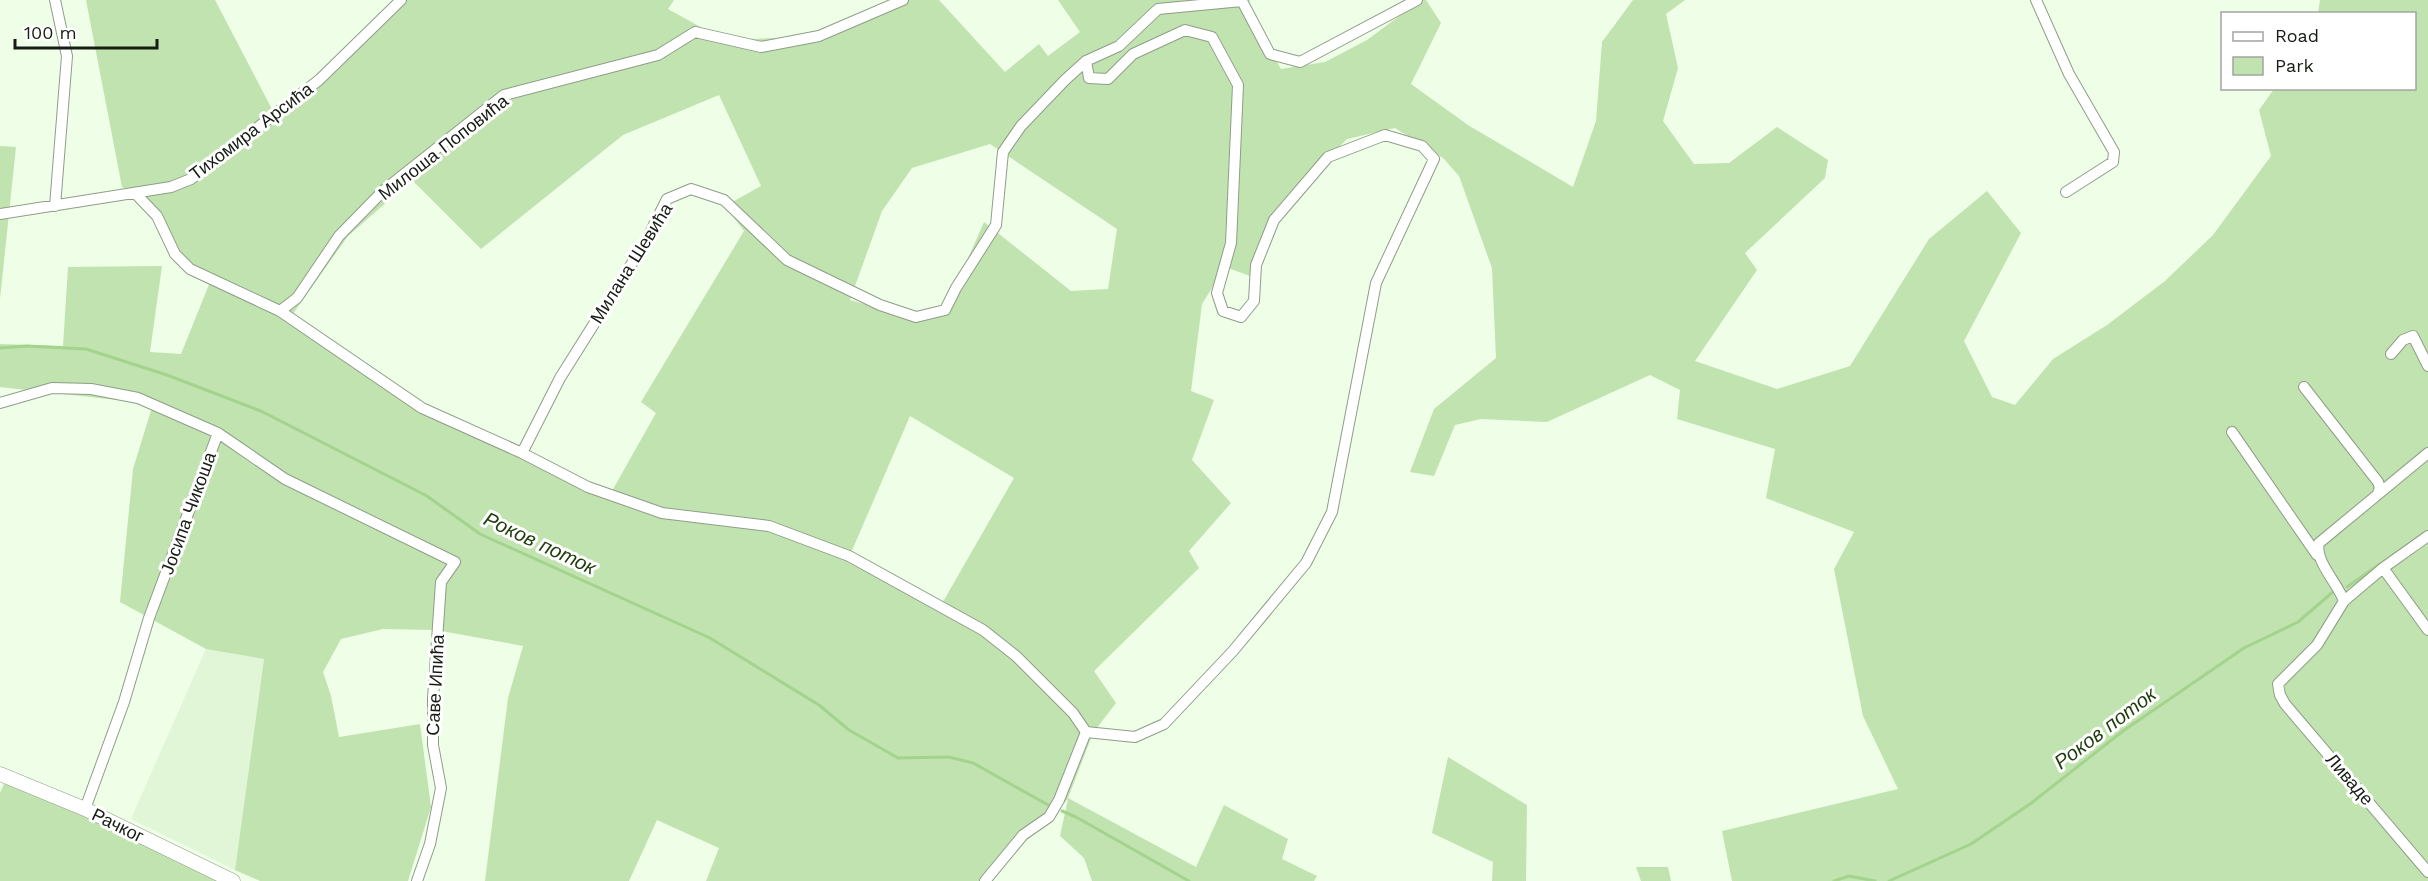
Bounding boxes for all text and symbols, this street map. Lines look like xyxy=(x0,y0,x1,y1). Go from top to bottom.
scale bar xyxy=(15,12,158,50)
legend xyxy=(2221,12,2416,90)
text: 100 m xyxy=(24,22,77,43)
text: Road xyxy=(2275,25,2319,46)
text: Park xyxy=(2275,55,2314,76)
street label: Тихомира Арсића xyxy=(185,77,318,184)
street label: Милоша Поповића xyxy=(374,89,513,204)
street label: Милана Шевића xyxy=(586,198,677,327)
street label: Јосипа Чикоша xyxy=(156,448,220,577)
water label: Роков поток xyxy=(480,507,601,580)
street label: Саве Ипића xyxy=(422,633,448,736)
water label: Роков поток xyxy=(2049,681,2162,774)
street label: Ливаде xyxy=(2322,749,2378,809)
street label: Рачког xyxy=(89,803,148,847)

